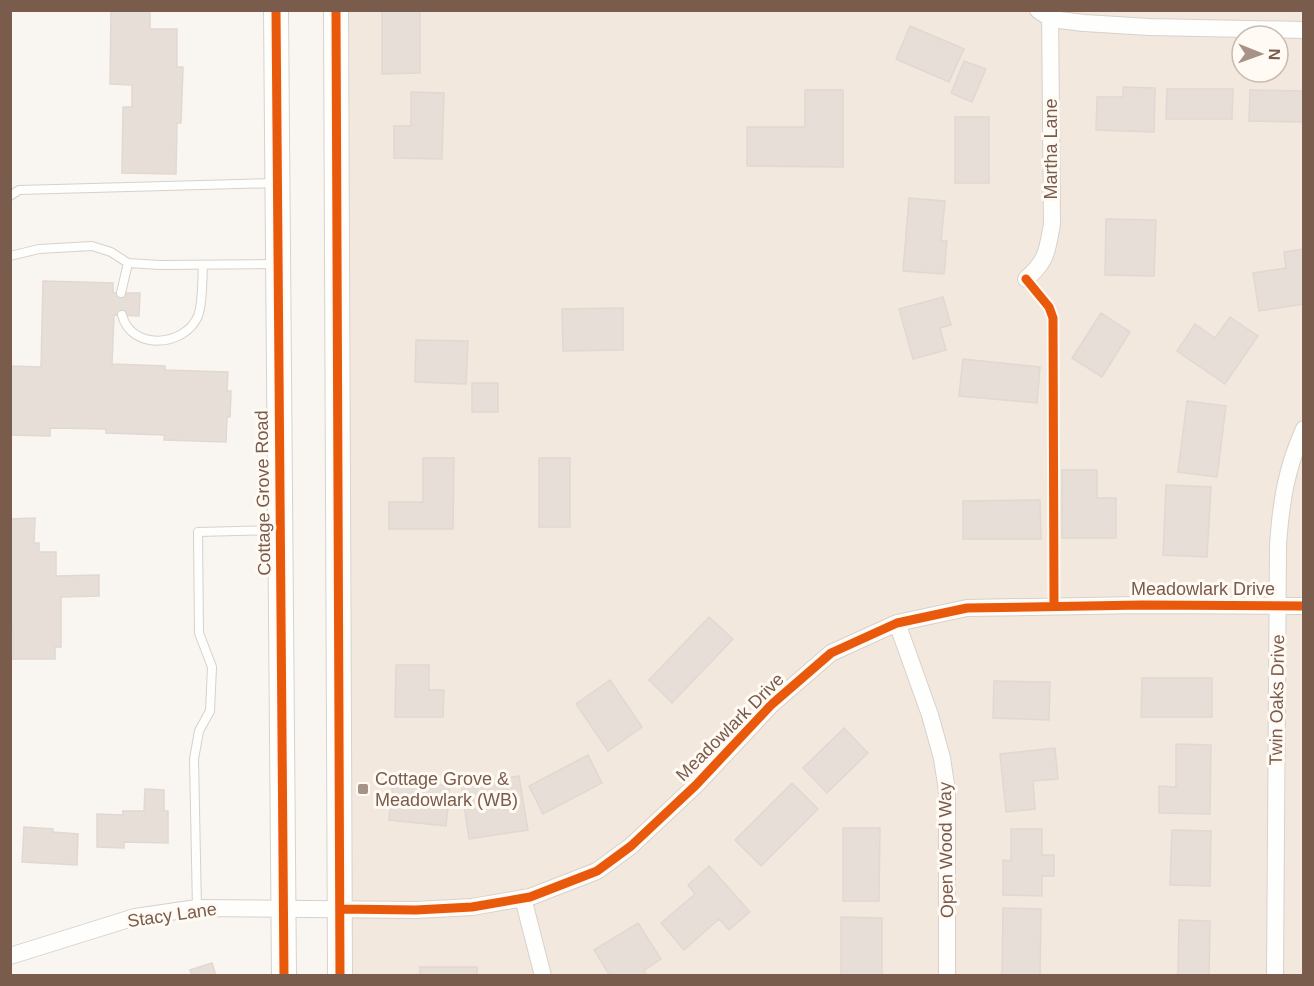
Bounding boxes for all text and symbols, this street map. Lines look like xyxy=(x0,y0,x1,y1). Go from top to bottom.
north arrow xyxy=(1230,24,1290,84)
text: N xyxy=(1266,48,1283,60)
street label: Martha Lane xyxy=(1041,98,1061,200)
street label: Cottage Grove Road xyxy=(252,410,274,576)
street label: Meadowlark Drive xyxy=(1131,579,1275,599)
street label: Twin Oaks Drive xyxy=(1266,634,1288,766)
street label: Meadowlark Drive xyxy=(672,669,788,785)
place label: Cottage Grove & Meadowlark (WB) xyxy=(375,769,518,810)
marker: Cottage Grove & Meadowlark (WB) xyxy=(356,782,370,796)
street label: Open Wood Way xyxy=(935,782,957,918)
street label: Stacy Lane xyxy=(126,899,218,931)

